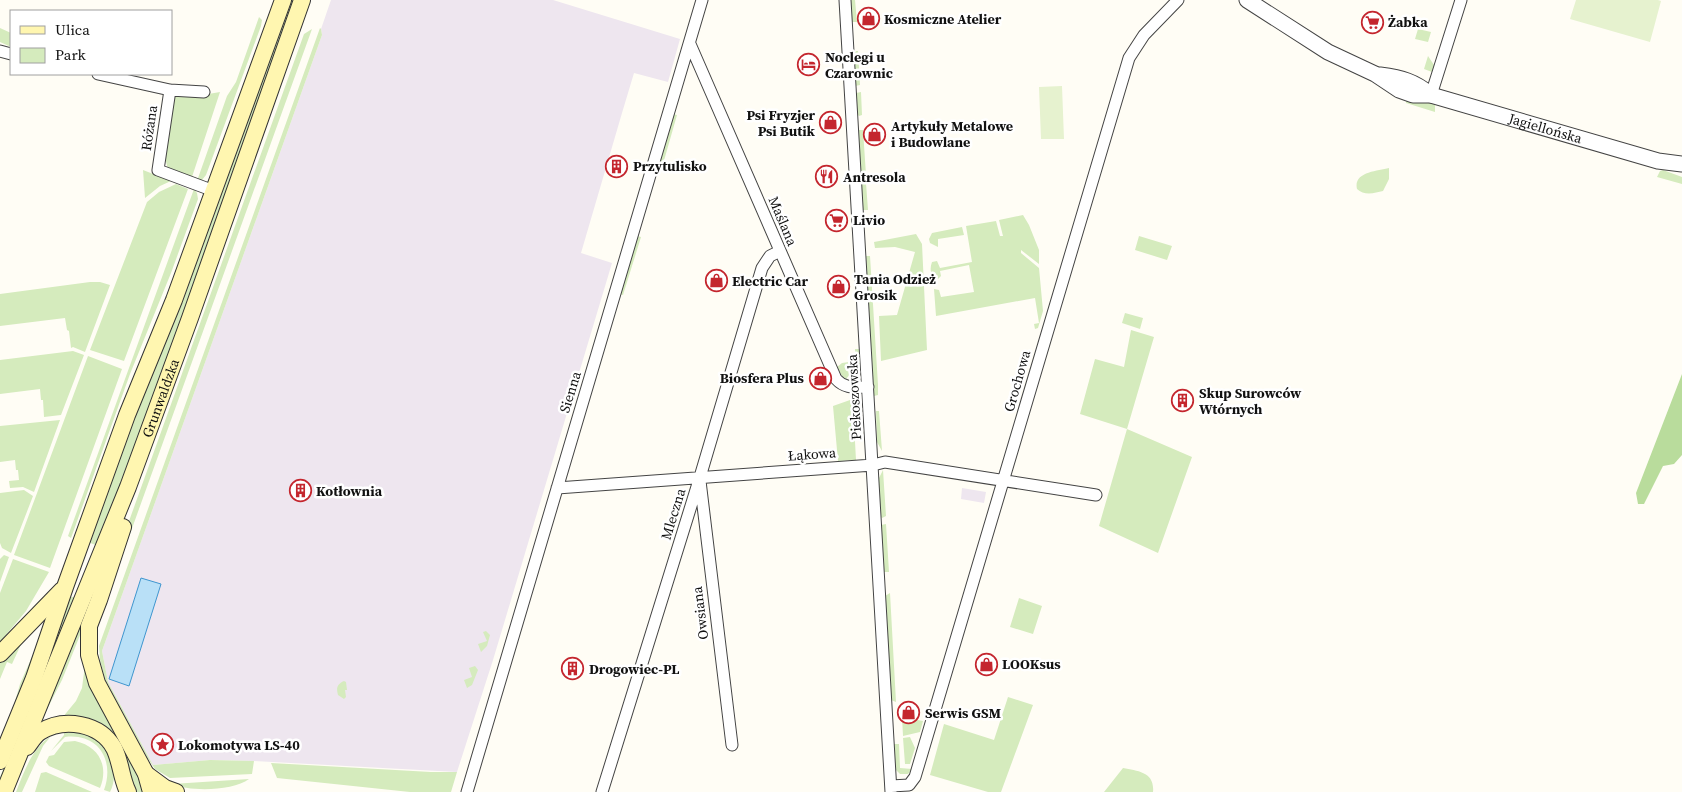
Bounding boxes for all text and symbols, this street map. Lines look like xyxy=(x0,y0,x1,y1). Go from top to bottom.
shop icon: Kosmiczne Atelier xyxy=(856,7,880,31)
place label: Kosmiczne Atelier xyxy=(884,9,1002,29)
legend xyxy=(10,10,172,75)
supermarket icon: Żabka xyxy=(1360,10,1384,34)
place label: Żabka xyxy=(1388,12,1428,32)
text: Ulica xyxy=(55,19,90,40)
text: Park xyxy=(55,44,87,65)
place label: Noclegi u Czarownic xyxy=(825,47,893,83)
hotel icon: Noclegi u Czarownic xyxy=(797,53,821,77)
street label: Różana xyxy=(136,103,162,152)
place label: Psi Fryzjer Psi Butik xyxy=(746,105,816,141)
street label: Jagiellońska xyxy=(1505,108,1585,149)
shop icon: Psi Fryzjer Psi Butik xyxy=(819,111,843,135)
place label: Artykuły Metalowe i Budowlane xyxy=(891,116,1013,152)
shop icon: Artykuły Metalowe i Budowlane xyxy=(863,122,887,146)
building icon: Przytulisko xyxy=(605,154,629,178)
place label: Przytulisko xyxy=(633,156,707,176)
restaurant icon: Antresola xyxy=(815,165,839,189)
place label: Antresola xyxy=(843,167,906,187)
street label: Maślana xyxy=(764,193,803,250)
supermarket icon: Livio xyxy=(825,208,849,232)
place label: Livio xyxy=(853,210,885,230)
shop icon: Electric Car xyxy=(704,269,728,293)
place label: Tania Odzież Grosik xyxy=(854,269,936,305)
place label: Electric Car xyxy=(732,271,808,291)
shop icon: Tania Odzież Grosik xyxy=(826,275,850,299)
street label: Grochowa xyxy=(999,347,1036,414)
street label: Piekoszowska xyxy=(842,353,866,440)
street label: Grunwaldzka xyxy=(137,355,185,440)
shop icon: Biosfera Plus xyxy=(808,366,832,390)
street label: Sienna xyxy=(554,368,586,415)
place label: Biosfera Plus xyxy=(720,368,805,388)
place label: Skup Surowców Wtórnych xyxy=(1199,383,1301,419)
building icon: Skup Surowców Wtórnych xyxy=(1171,389,1195,413)
street label: Łąkowa xyxy=(787,442,838,466)
building icon: Kotłownia xyxy=(288,479,312,503)
place label: Kotłownia xyxy=(316,481,383,501)
street label: Mleczna xyxy=(656,485,691,542)
street label: Owsiana xyxy=(687,584,713,641)
shop icon: LOOKsus xyxy=(974,652,998,676)
place label: LOOKsus xyxy=(1002,654,1061,674)
building icon: Drogowiec-PL xyxy=(561,657,585,681)
place label: Drogowiec-PL xyxy=(589,659,679,679)
shop icon: Serwis GSM xyxy=(897,701,921,725)
place label: Serwis GSM xyxy=(925,703,1001,723)
place icon: Lokomotywa LS-40 xyxy=(150,733,174,757)
place label: Lokomotywa LS-40 xyxy=(178,735,300,755)

